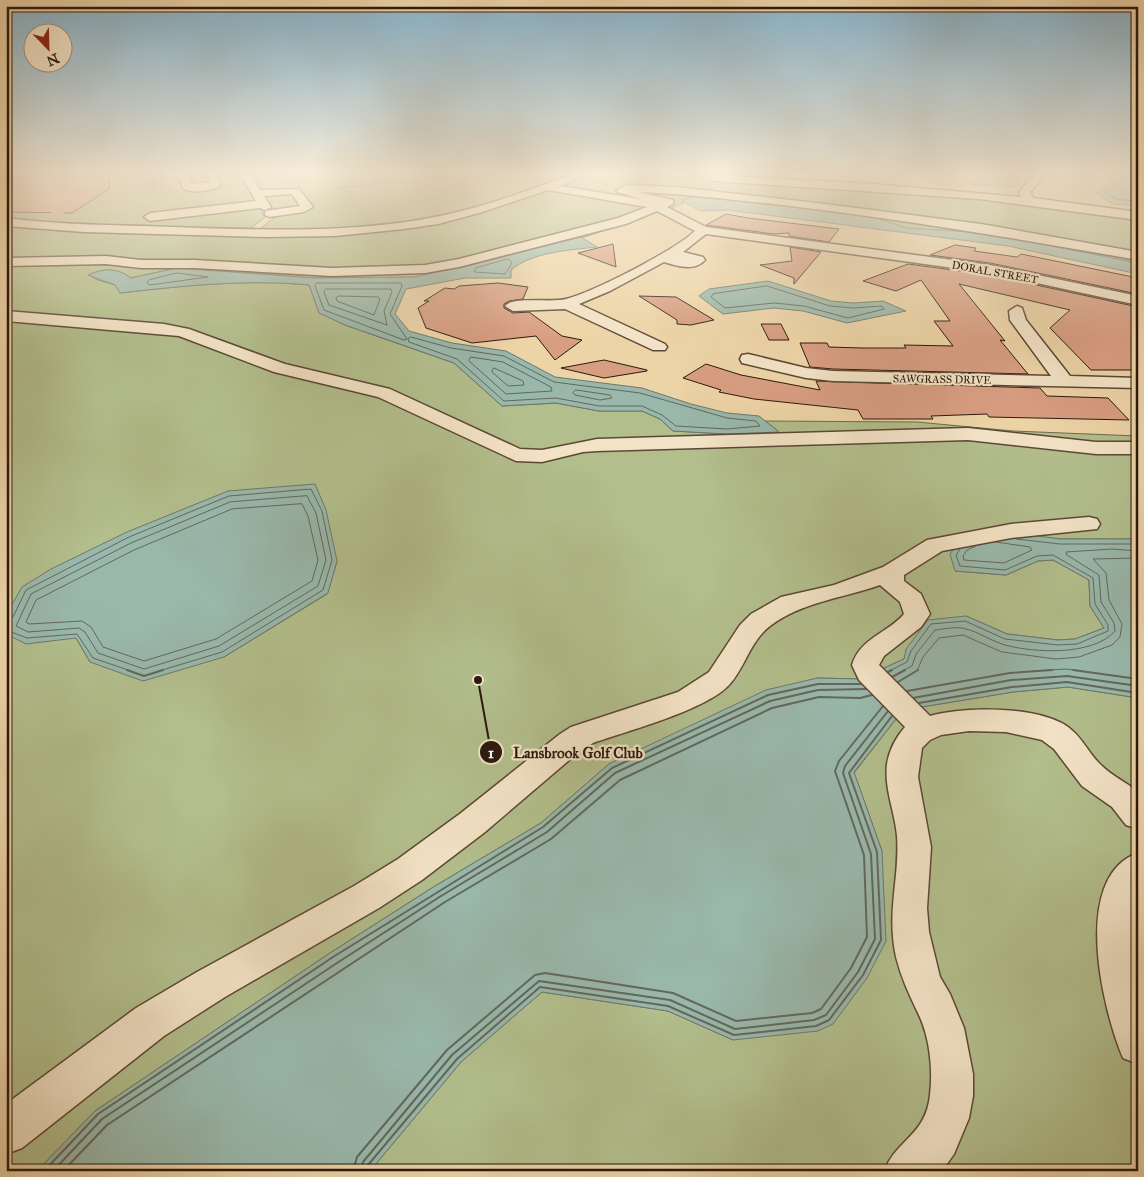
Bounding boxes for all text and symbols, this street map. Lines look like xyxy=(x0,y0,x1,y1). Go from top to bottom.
north arrow xyxy=(22,22,72,72)
text: N xyxy=(44,49,62,70)
street label: DORAL STREET xyxy=(951,258,1040,287)
street label: SAWGRASS DRIVE xyxy=(893,372,991,387)
callout: Lansbrook Golf Club xyxy=(479,737,653,767)
text: 1 xyxy=(488,744,494,762)
text: Lansbrook Golf Club xyxy=(513,744,644,762)

